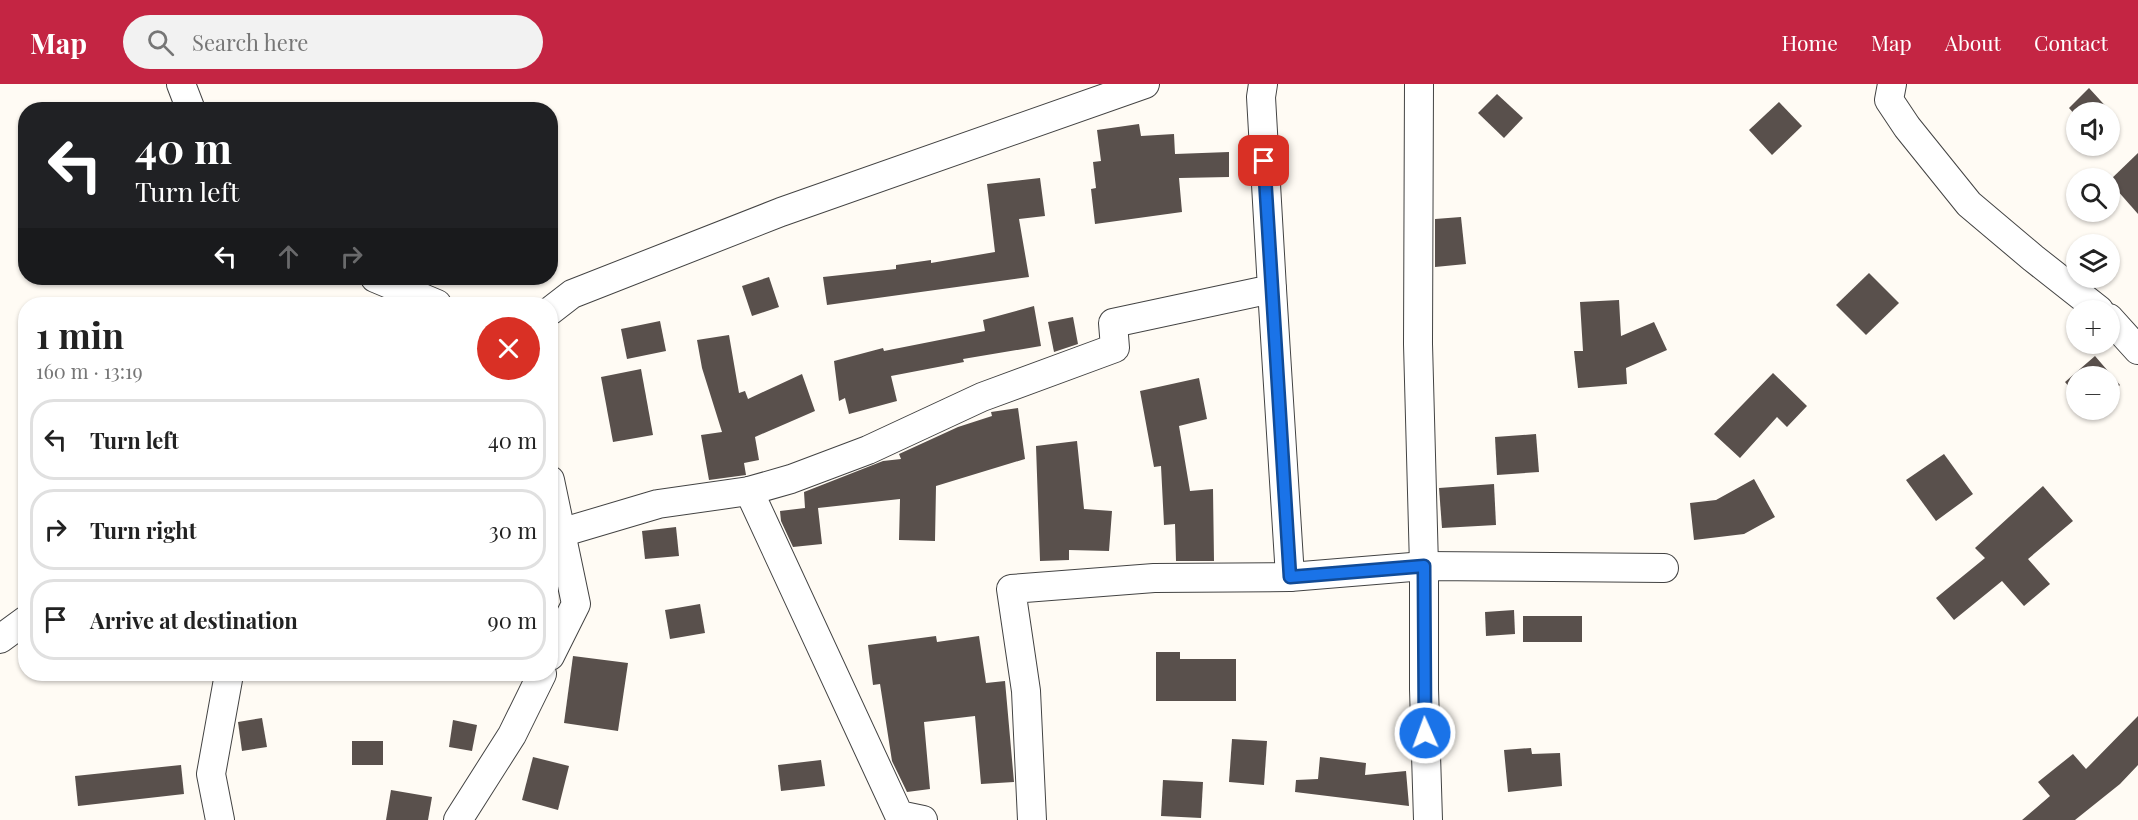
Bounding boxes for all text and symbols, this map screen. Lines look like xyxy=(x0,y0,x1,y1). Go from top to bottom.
search box xyxy=(123,15,543,69)
text: Map xyxy=(30,24,87,61)
icon: search xyxy=(144,26,177,59)
text: Search here xyxy=(192,27,308,57)
text: Home xyxy=(1782,28,1838,56)
text: Map xyxy=(1871,28,1912,56)
text: About xyxy=(1945,28,2001,56)
text: Contact xyxy=(2034,28,2108,56)
map controls xyxy=(2066,102,2120,420)
button: sound xyxy=(2066,102,2120,156)
text: 40 m xyxy=(135,119,232,175)
icon: left xyxy=(36,126,114,204)
pin xyxy=(1238,135,1289,186)
icon: arrive xyxy=(1247,144,1280,177)
button: search xyxy=(2066,168,2120,222)
text: Turn left xyxy=(135,173,239,209)
button: layers xyxy=(2066,234,2120,288)
icon: left xyxy=(209,240,242,273)
icon: ahead xyxy=(272,240,305,273)
icon: right xyxy=(335,240,368,273)
button: + xyxy=(2066,300,2120,354)
text: 1 min xyxy=(36,310,124,358)
button: close xyxy=(477,317,540,380)
text: 160 m · 13:19 xyxy=(36,357,143,384)
button: − xyxy=(2066,366,2120,420)
icon: left xyxy=(39,423,72,456)
text: Turn left xyxy=(90,425,179,455)
text: 40 m xyxy=(488,425,537,455)
icon: right xyxy=(39,513,72,546)
text: Turn right xyxy=(90,515,196,545)
text: 30 m xyxy=(489,515,537,545)
icon: arrive xyxy=(39,603,72,636)
text: Arrive at destination xyxy=(90,605,298,635)
text: 90 m xyxy=(488,605,537,635)
position arrow xyxy=(1393,701,1457,765)

